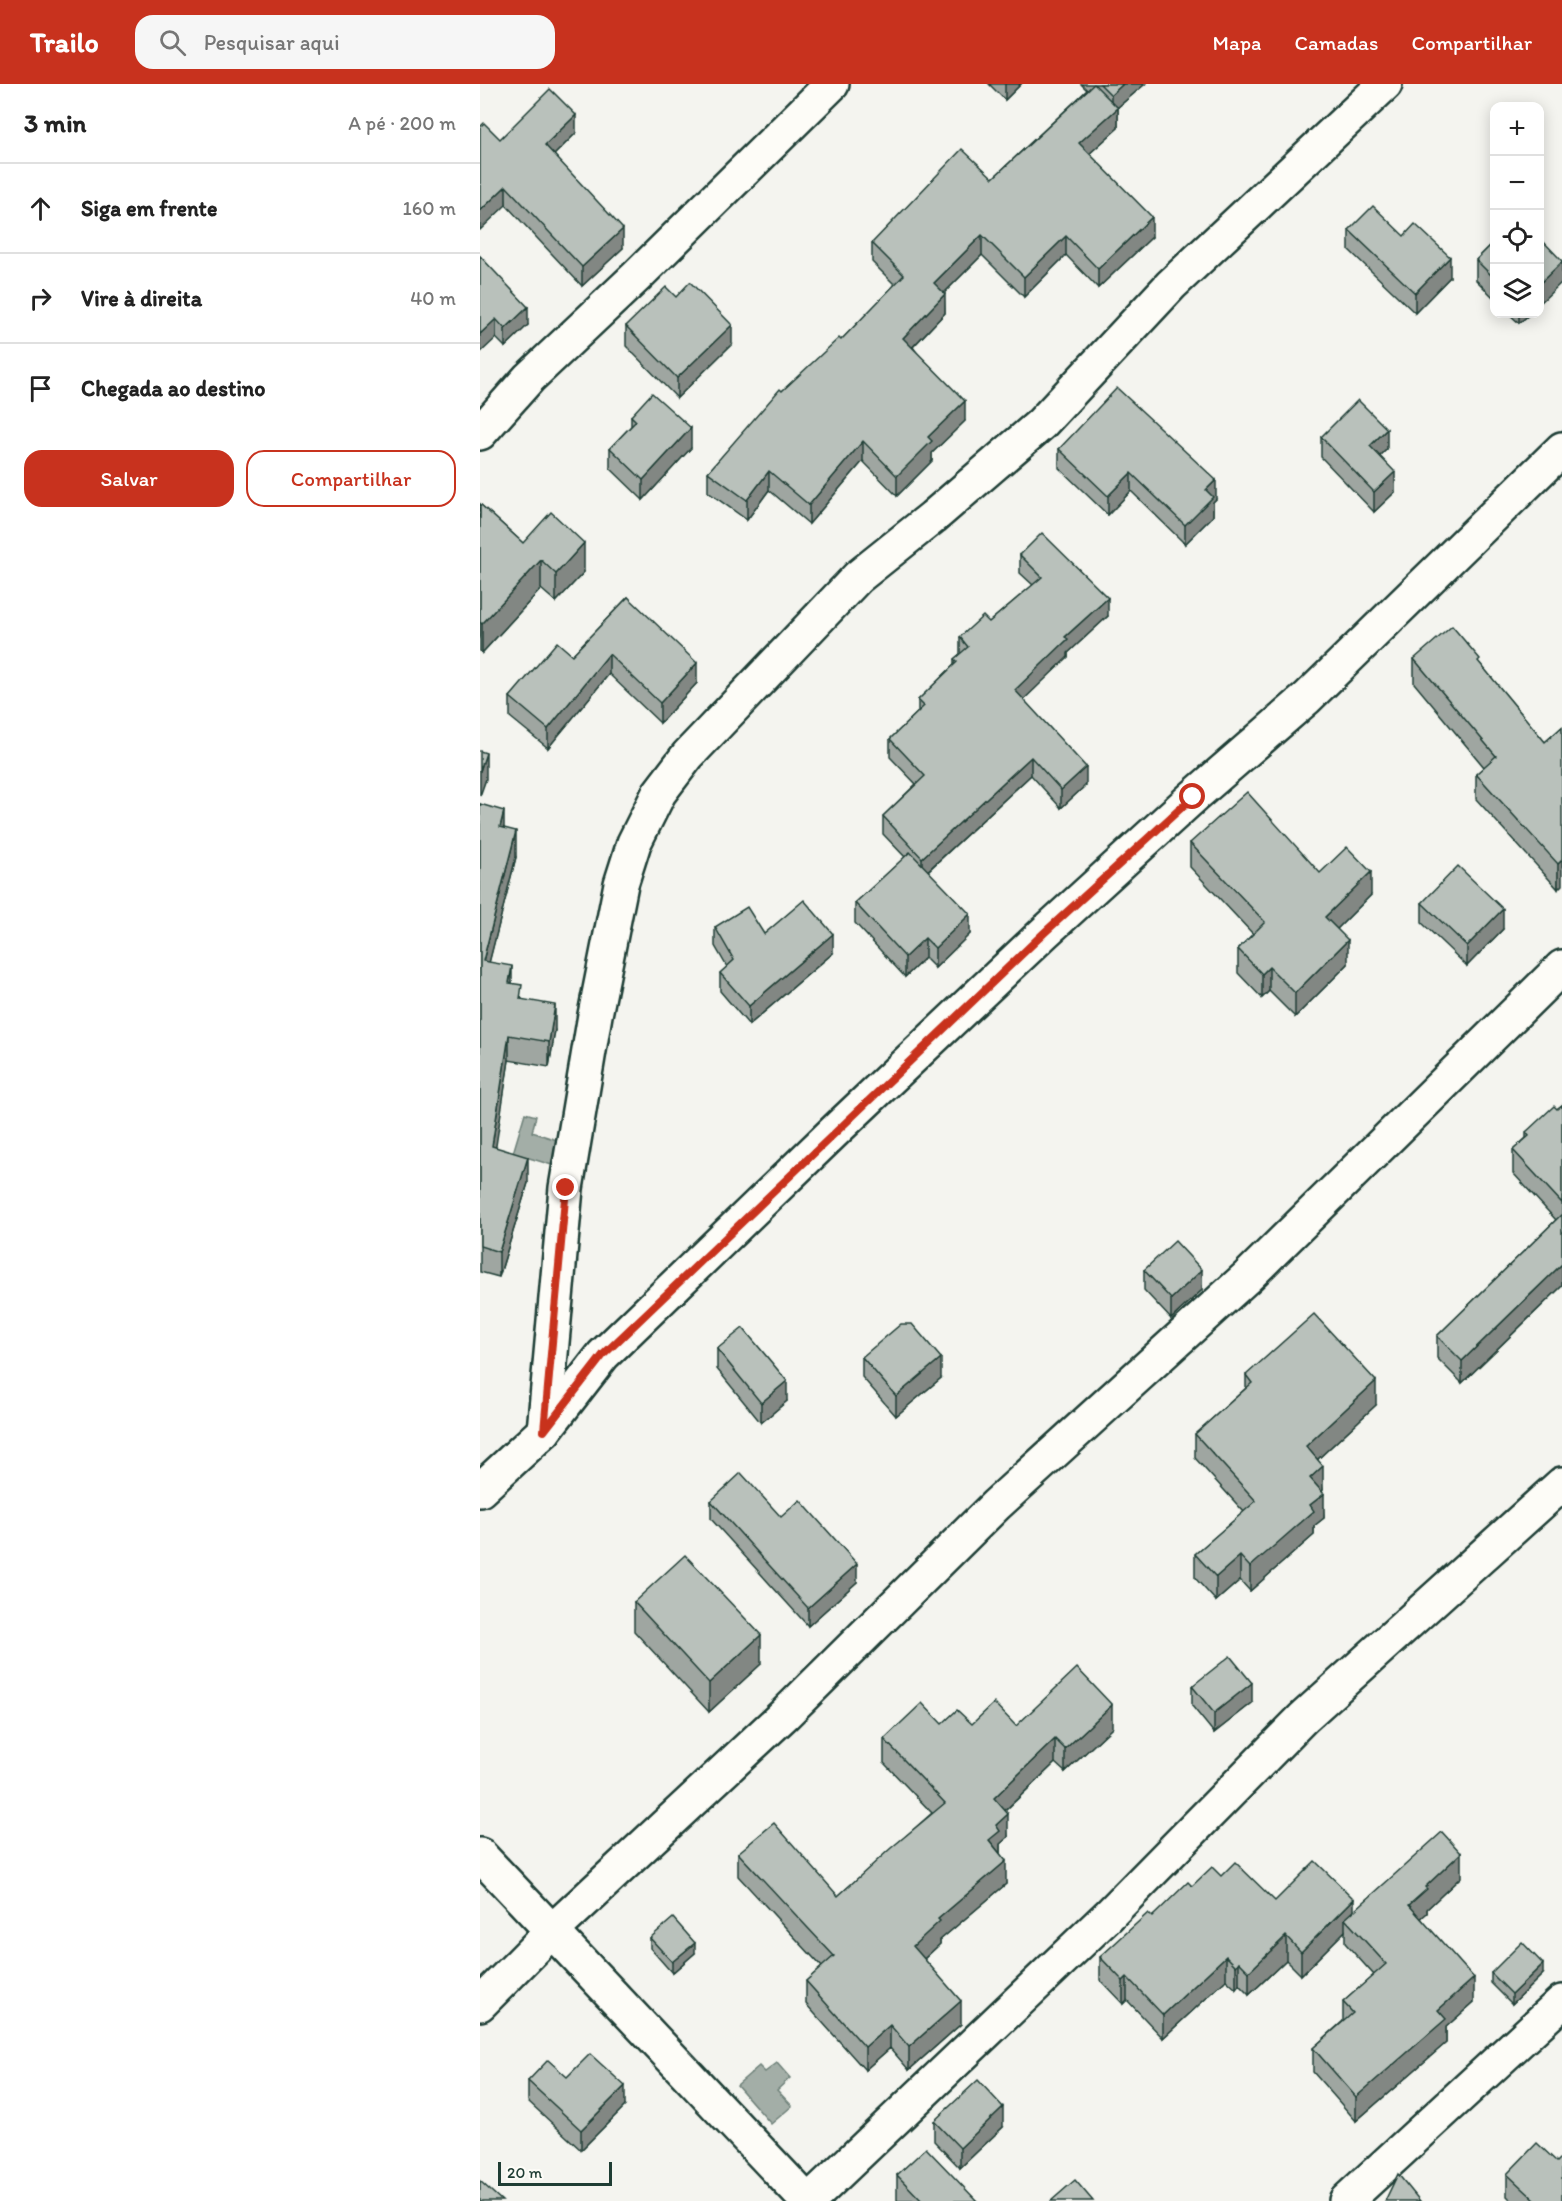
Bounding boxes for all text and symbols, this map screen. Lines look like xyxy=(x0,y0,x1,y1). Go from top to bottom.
search box xyxy=(135,15,555,69)
text: Trailo xyxy=(30,25,99,59)
icon: search xyxy=(156,26,189,59)
text: Pesquisar aqui xyxy=(204,29,340,56)
text: Mapa xyxy=(1213,30,1261,55)
text: Camadas xyxy=(1294,30,1378,55)
text: Compartilhar xyxy=(1411,30,1532,55)
map controls xyxy=(1490,102,1544,318)
button: + xyxy=(1490,102,1544,156)
text: 3 min xyxy=(24,107,86,139)
text: A pé · 200 m xyxy=(348,111,456,135)
button: − xyxy=(1490,156,1544,210)
icon: ahead xyxy=(24,192,57,225)
text: Siga em frente xyxy=(81,195,217,222)
text: 160 m xyxy=(403,196,456,220)
button: locate xyxy=(1490,210,1544,264)
button: layers xyxy=(1490,264,1544,318)
icon: right xyxy=(24,282,57,315)
text: Vire à direita xyxy=(81,285,202,312)
text: 40 m xyxy=(410,286,456,310)
icon: arrive xyxy=(24,372,57,405)
text: Chegada ao destino xyxy=(81,375,265,402)
button: Salvar xyxy=(24,450,234,507)
button: Compartilhar xyxy=(246,450,456,507)
route start xyxy=(1179,783,1205,809)
route end xyxy=(552,1174,578,1200)
scale bar xyxy=(498,2159,612,2186)
text: 20 m xyxy=(507,2163,542,2182)

